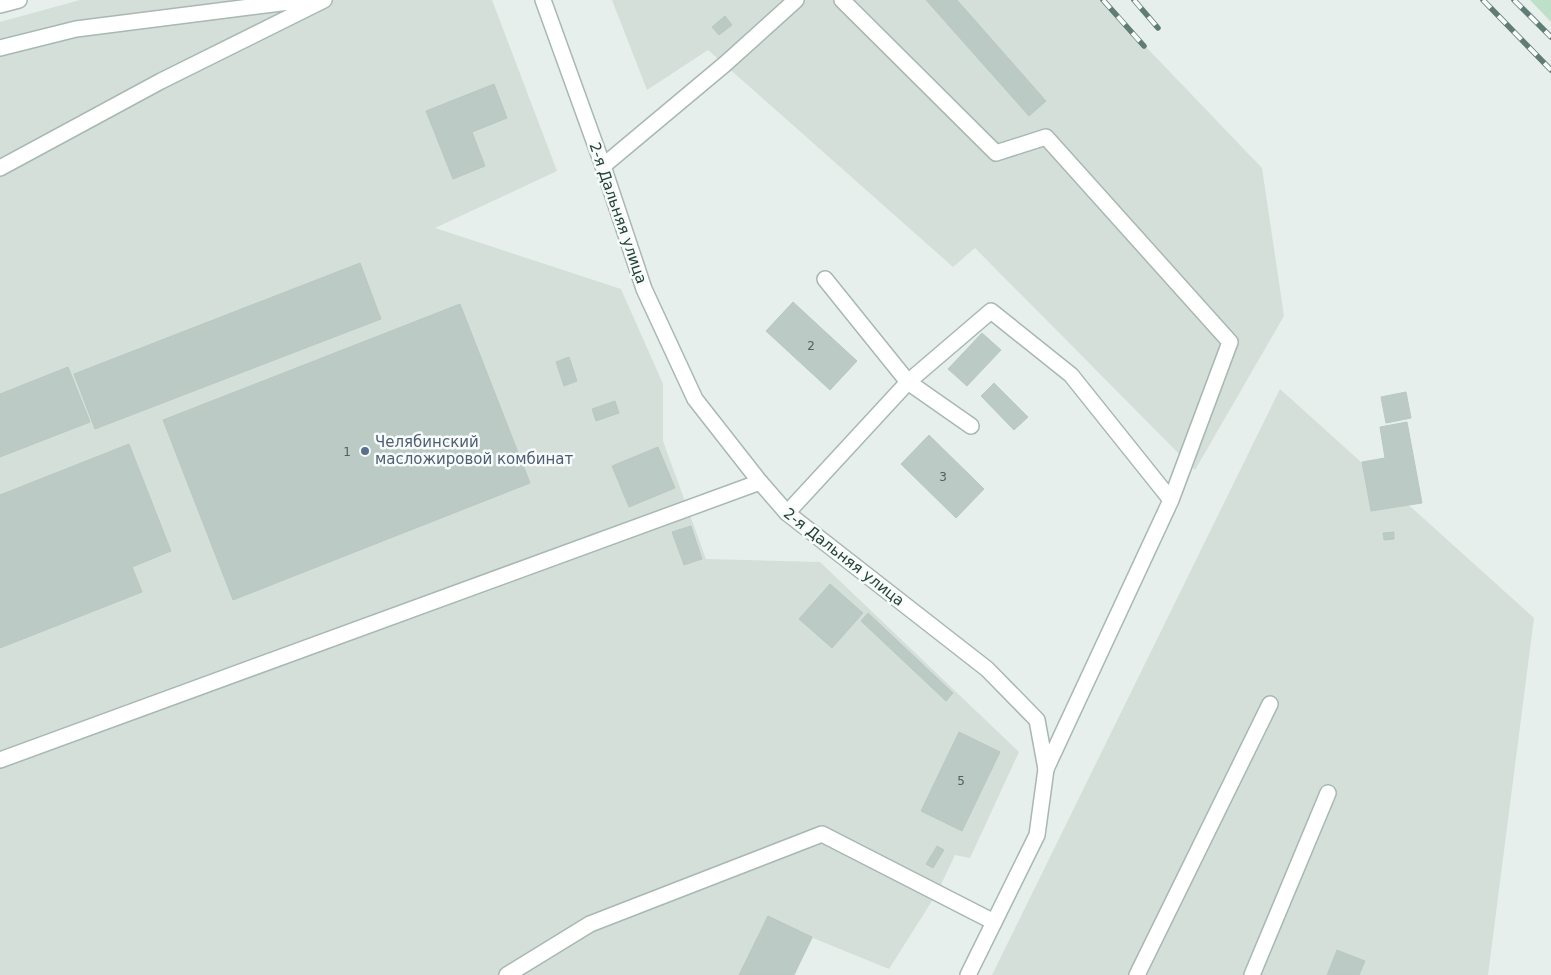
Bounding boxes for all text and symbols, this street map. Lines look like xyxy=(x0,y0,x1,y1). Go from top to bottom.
street label: 2-я Дальняя улица xyxy=(585,140,651,286)
house number: 2 xyxy=(807,339,815,353)
place label: Челябинский масложировой комбинат xyxy=(375,433,574,468)
house number: 1 xyxy=(343,445,351,459)
marker: Челябинский масложировой комбинат xyxy=(359,445,371,457)
house number: 3 xyxy=(939,470,947,484)
street label: 2-я Дальняя улица xyxy=(780,504,908,610)
house number: 5 xyxy=(957,774,965,788)

